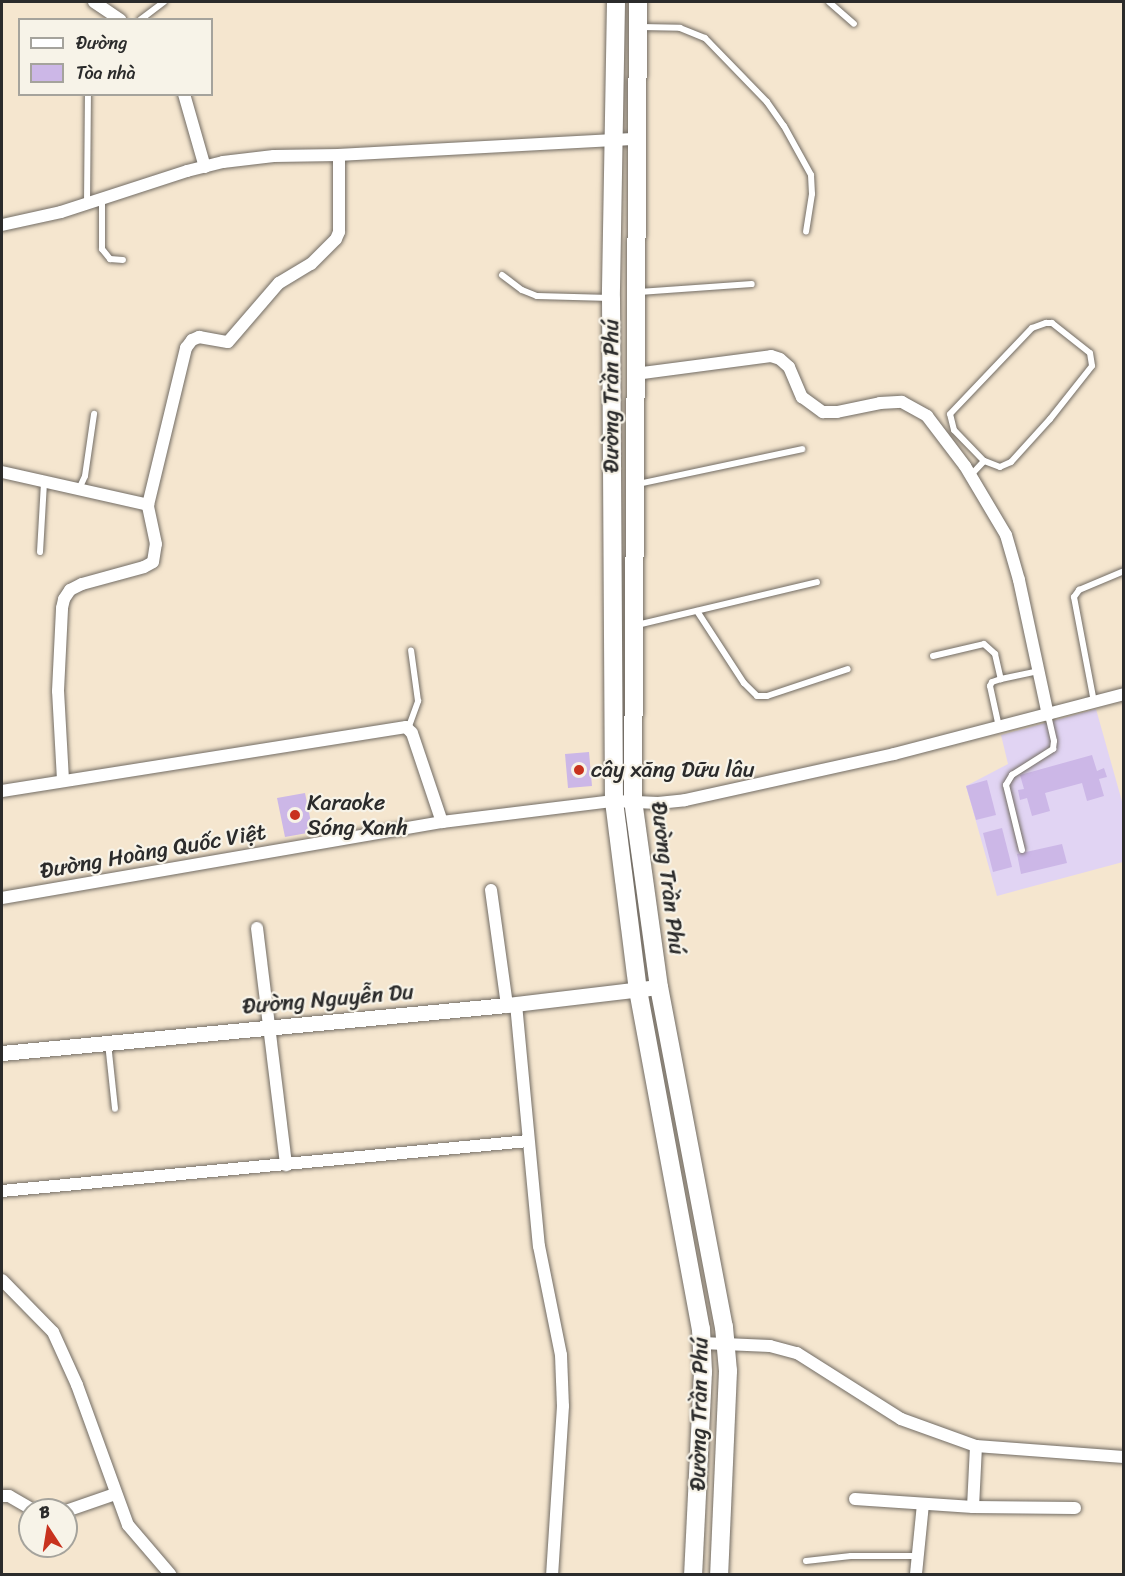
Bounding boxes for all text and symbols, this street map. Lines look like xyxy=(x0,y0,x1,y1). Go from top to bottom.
legend xyxy=(18,18,213,96)
text: Đường xyxy=(76,27,127,59)
text: Tòa nhà xyxy=(76,57,135,89)
street label: Đường Trần Phú xyxy=(598,319,624,473)
place label: cây xăng Dữu lâu xyxy=(591,757,755,783)
marker: cây xăng Dữu lâu xyxy=(572,763,586,777)
place label: Karaoke Sóng Xanh xyxy=(307,789,408,840)
street label: Đường Trần Phú xyxy=(646,800,690,956)
marker: Karaoke Sóng Xanh xyxy=(288,808,302,822)
street label: Đường Hoàng Quốc Việt xyxy=(38,818,268,884)
street label: Đường Nguyễn Du xyxy=(241,978,415,1020)
street label: Đường Trần Phú xyxy=(684,1337,714,1491)
text: B xyxy=(37,1497,53,1527)
north arrow xyxy=(18,1498,78,1558)

